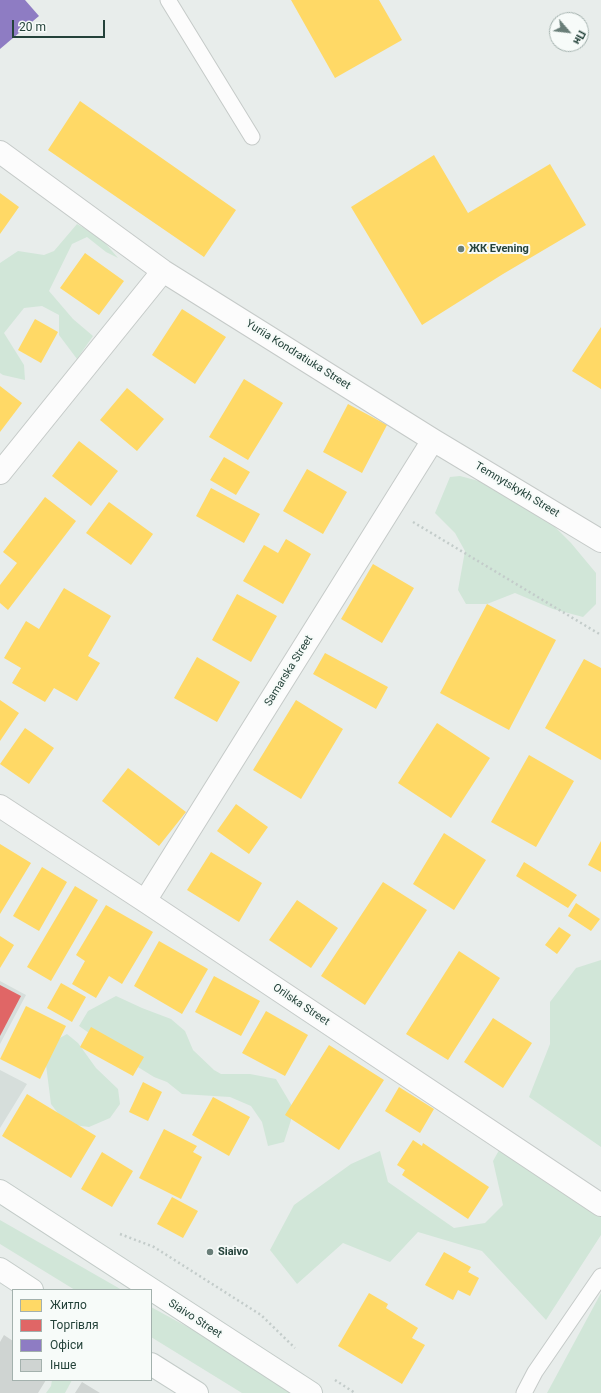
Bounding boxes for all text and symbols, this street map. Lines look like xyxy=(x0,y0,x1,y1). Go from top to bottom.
scale bar xyxy=(14,12,107,38)
north arrow xyxy=(549,12,589,52)
text: 20 m xyxy=(19,20,46,34)
text: Пн xyxy=(570,28,588,47)
place label: ЖК Evening xyxy=(469,242,529,256)
marker: ЖК Evening xyxy=(456,244,466,254)
street label: Yuriia Kondratiuka Street xyxy=(243,317,353,393)
street label: Temnytskykh Street xyxy=(472,460,562,520)
street label: Samarska Street xyxy=(262,633,316,709)
street label: Orilska Street xyxy=(270,981,332,1029)
place label: Siaivo xyxy=(218,1245,248,1259)
marker: Siaivo xyxy=(205,1247,215,1257)
legend xyxy=(12,1289,152,1381)
street label: Siaivo Street xyxy=(166,1297,224,1341)
text: Житло xyxy=(50,1298,87,1312)
text: Торгівля xyxy=(50,1318,99,1332)
text: Офіси xyxy=(50,1338,83,1352)
text: Інше xyxy=(50,1358,76,1372)

